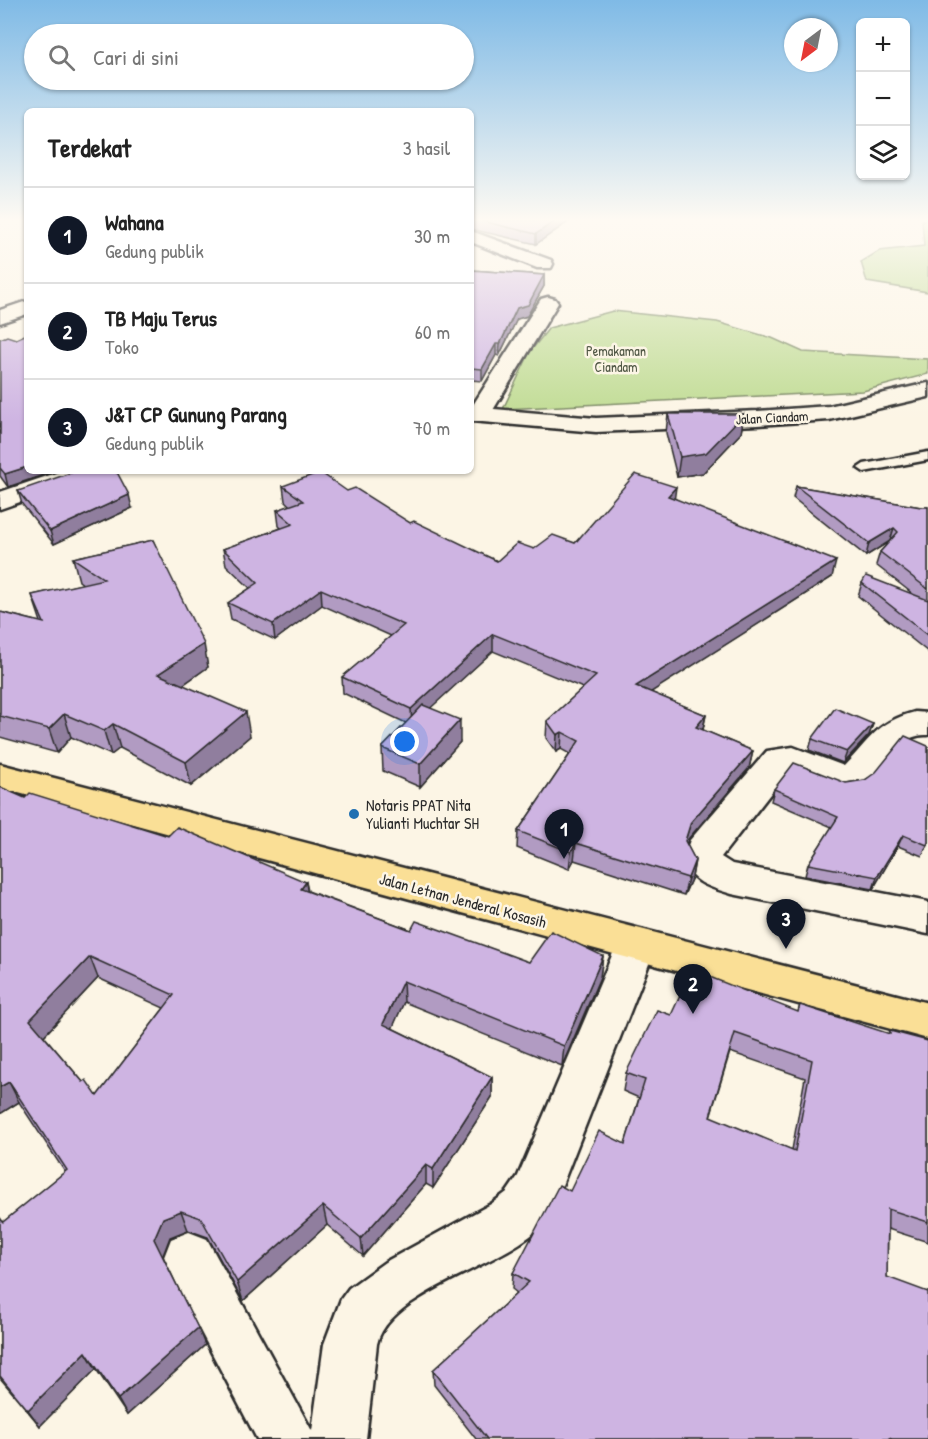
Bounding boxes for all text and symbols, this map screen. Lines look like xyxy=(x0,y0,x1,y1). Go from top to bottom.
north arrow xyxy=(784,18,838,72)
map controls xyxy=(856,18,910,180)
button: + xyxy=(856,18,910,72)
search box xyxy=(24,24,474,90)
icon: search xyxy=(45,41,78,74)
text: Cari di sini xyxy=(93,42,179,72)
button: − xyxy=(856,72,910,126)
button: layers xyxy=(856,126,910,180)
text: Terdekat xyxy=(48,130,131,165)
text: 3 hasil xyxy=(403,134,450,161)
text: Wahana xyxy=(105,207,164,237)
text: 1 xyxy=(64,222,71,249)
text: 30 m xyxy=(414,222,450,249)
text: Gedung publik xyxy=(105,237,204,264)
text: TB Maju Terus xyxy=(105,303,217,333)
text: 2 xyxy=(63,318,72,345)
text: 60 m xyxy=(415,318,450,345)
text: Toko xyxy=(105,333,139,360)
park label: Pemakaman Ciandam xyxy=(586,341,646,376)
text: J&T CP Gunung Parang xyxy=(105,399,287,429)
street label: Jalan Ciandam xyxy=(735,406,809,428)
text: 3 xyxy=(63,414,72,441)
text: 70 m xyxy=(413,414,450,441)
text: Gedung publik xyxy=(105,429,204,456)
your location xyxy=(390,727,419,756)
place label: Notaris PPAT Nita Yulianti Muchtar SH xyxy=(366,794,479,834)
marker: Notaris PPAT Nita Yulianti Muchtar SH xyxy=(347,807,361,821)
pin: 1 xyxy=(544,810,584,859)
street label: Jalan Letnan Jenderal Kosasih xyxy=(377,867,549,933)
pin: 3 xyxy=(766,900,806,949)
pin: 2 xyxy=(674,964,712,1014)

